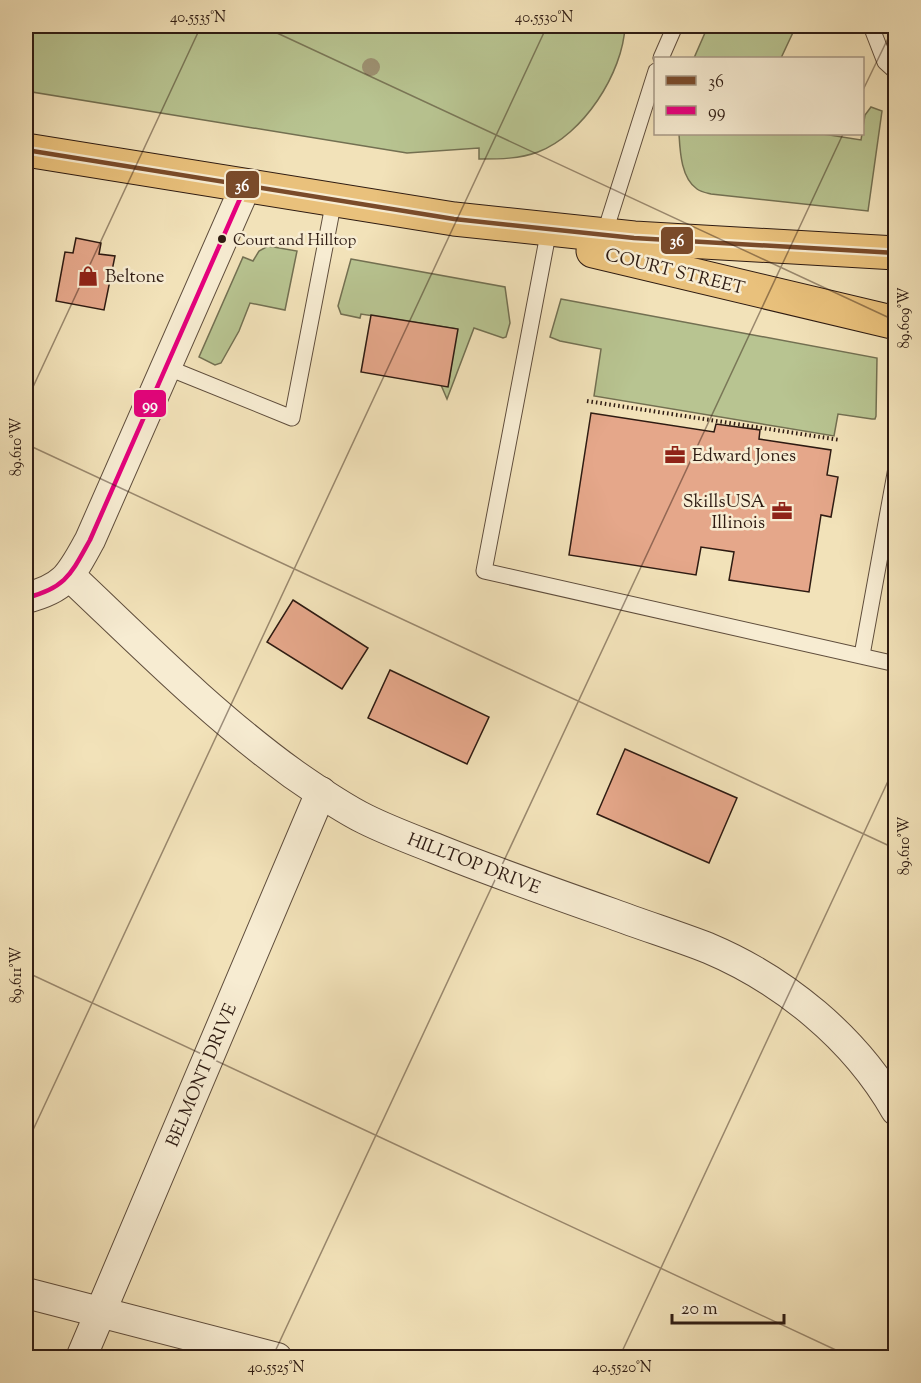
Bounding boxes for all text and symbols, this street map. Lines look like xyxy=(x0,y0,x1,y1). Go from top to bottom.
text: 40.5535°N xyxy=(170,8,226,29)
text: 40.5530°N xyxy=(515,8,573,29)
legend xyxy=(654,57,864,135)
text: 36 xyxy=(708,70,724,96)
text: 99 xyxy=(708,100,726,126)
line badge: 36 xyxy=(225,170,260,199)
text: 36 xyxy=(235,176,249,199)
line badge: 36 xyxy=(660,226,694,255)
place label: Court and Hilltop xyxy=(233,230,356,253)
text: 36 xyxy=(670,231,684,254)
marker: Court and Hilltop xyxy=(216,233,228,245)
street label: COURT STREET xyxy=(602,243,747,303)
shop icon: Beltone xyxy=(76,264,100,288)
place label: Beltone xyxy=(105,265,164,291)
text: 89.609°W xyxy=(895,287,916,349)
line badge: 99 xyxy=(133,389,167,418)
text: 99 xyxy=(142,395,158,418)
text: 89.610°W xyxy=(7,417,28,476)
office icon: Edward Jones xyxy=(663,443,687,467)
place label: Edward Jones xyxy=(692,444,796,470)
place label: SkillsUSA Illinois xyxy=(683,490,765,537)
office icon: SkillsUSA Illinois xyxy=(770,499,794,523)
text: 89.610°W xyxy=(895,816,916,875)
street label: HILLTOP DRIVE xyxy=(403,828,544,902)
text: 89.611°W xyxy=(7,946,28,1003)
street label: BELMONT DRIVE xyxy=(161,1000,245,1152)
scale bar xyxy=(672,1287,784,1325)
text: 20 m xyxy=(681,1297,718,1323)
text: 40.5525°N xyxy=(247,1358,305,1379)
text: 40.5520°N xyxy=(592,1358,652,1379)

